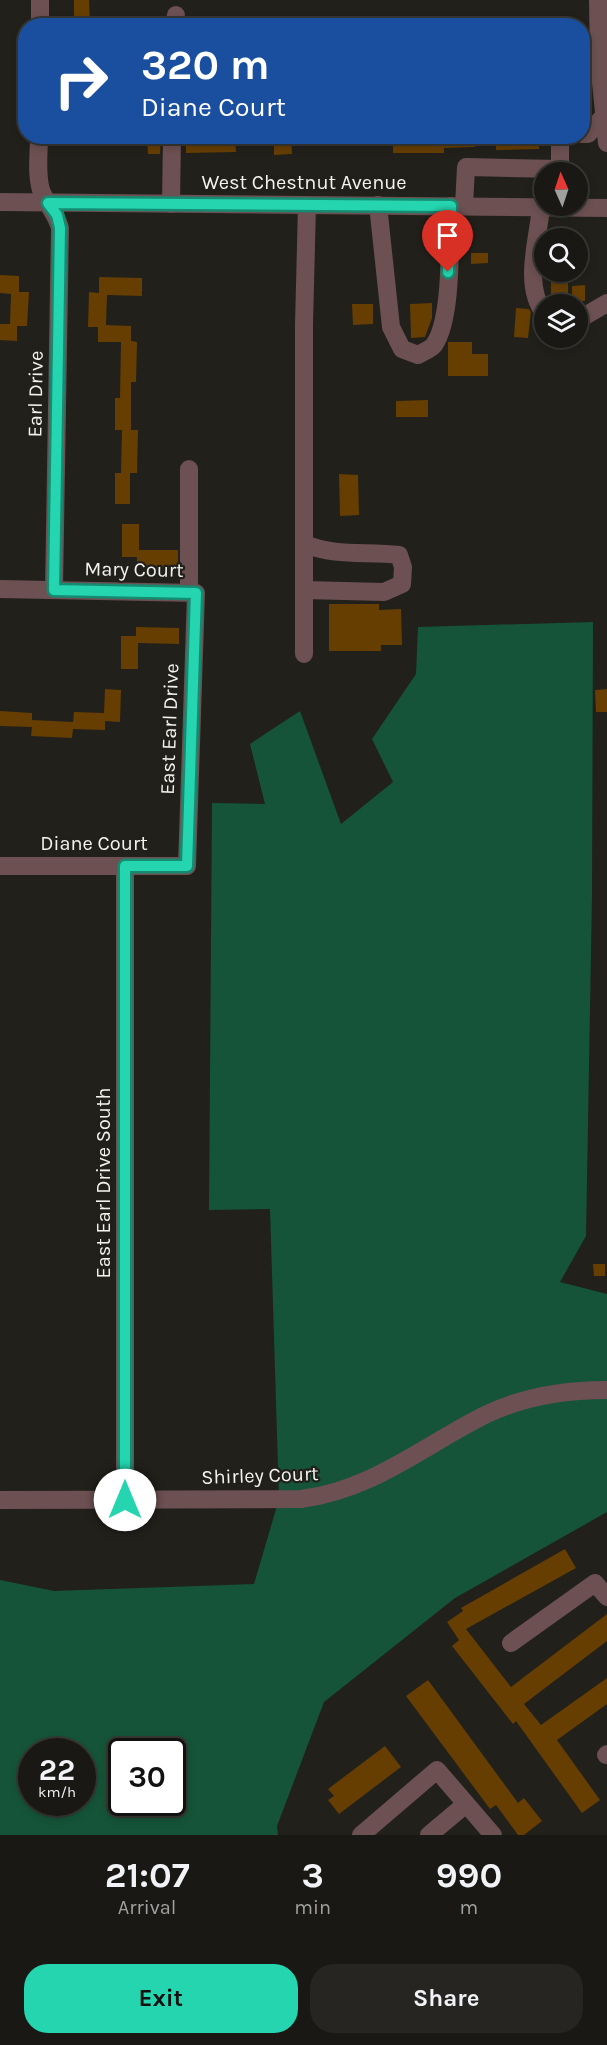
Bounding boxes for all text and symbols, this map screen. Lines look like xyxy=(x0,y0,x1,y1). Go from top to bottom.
text: 320 m xyxy=(141,40,270,90)
icon: right xyxy=(42,42,120,120)
text: Diane Court xyxy=(141,91,286,123)
north arrow xyxy=(534,162,588,216)
map controls xyxy=(534,162,588,348)
street label: West Chestnut Avenue xyxy=(201,171,407,194)
pin xyxy=(422,210,473,272)
icon: arrive xyxy=(431,219,464,252)
button: search xyxy=(534,228,588,282)
button: layers xyxy=(534,294,588,348)
street label: Earl Drive xyxy=(23,351,48,437)
street label: Mary Court xyxy=(84,557,184,582)
street label: East Earl Drive xyxy=(156,663,183,795)
street label: Diane Court xyxy=(40,832,148,855)
street label: East Earl Drive South xyxy=(92,1087,115,1279)
street label: Shirley Court xyxy=(201,1462,320,1489)
position arrow xyxy=(93,1468,157,1532)
speed limit sign: 30 xyxy=(108,1738,186,1816)
text: 22 xyxy=(39,1752,75,1788)
text: km/h xyxy=(38,1783,76,1801)
text: 21:07 xyxy=(105,1854,190,1896)
text: 3 xyxy=(301,1854,324,1896)
text: 990 xyxy=(436,1854,502,1896)
text: Arrival xyxy=(118,1896,176,1919)
text: min xyxy=(294,1896,331,1919)
text: m xyxy=(460,1896,478,1919)
button: Exit xyxy=(24,1964,298,2033)
button: Share xyxy=(310,1964,583,2033)

